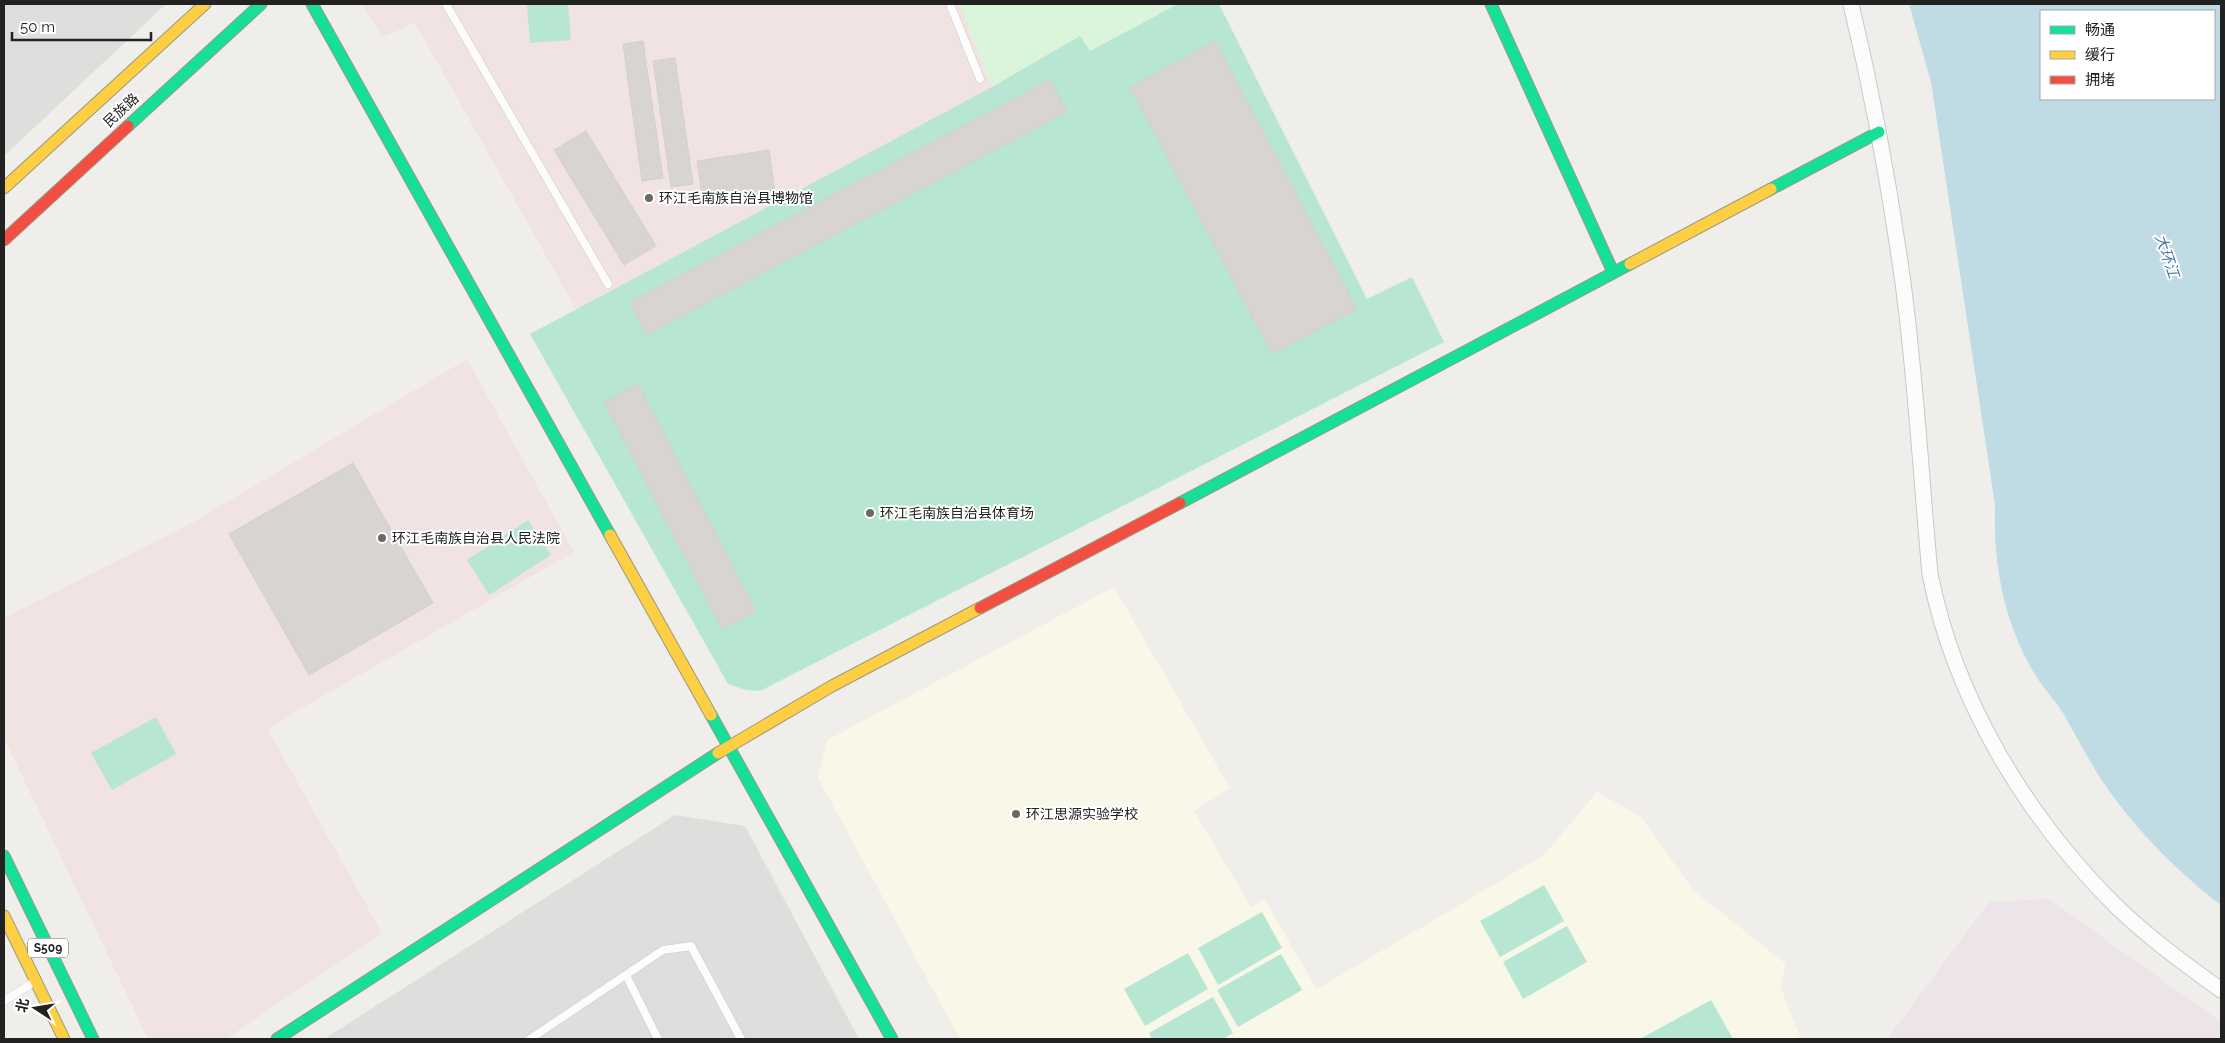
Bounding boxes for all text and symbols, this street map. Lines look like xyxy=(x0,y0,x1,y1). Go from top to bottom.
scale bar xyxy=(12,10,151,42)
legend xyxy=(2040,10,2215,100)
text: 50 m xyxy=(20,18,55,36)
text: 畅通 xyxy=(2085,21,2115,39)
text: 缓行 xyxy=(2085,46,2115,64)
text: 拥堵 xyxy=(2085,71,2115,89)
street label: 民族路 xyxy=(100,90,142,130)
place label: 环江毛南族自治县博物馆 xyxy=(659,190,813,206)
marker: 环江毛南族自治县博物馆 xyxy=(643,192,655,204)
water label: 大环江 xyxy=(2151,232,2183,282)
place label: 环江毛南族自治县体育场 xyxy=(880,505,1034,521)
marker: 环江毛南族自治县体育场 xyxy=(864,507,876,519)
place label: 环江毛南族自治县人民法院 xyxy=(392,530,560,546)
marker: 环江毛南族自治县人民法院 xyxy=(376,532,388,544)
place label: 环江思源实验学校 xyxy=(1026,806,1138,822)
marker: 环江思源实验学校 xyxy=(1010,808,1022,820)
road number: S509 xyxy=(28,938,68,958)
north arrow xyxy=(10,983,60,1033)
text: 北 xyxy=(13,997,32,1014)

